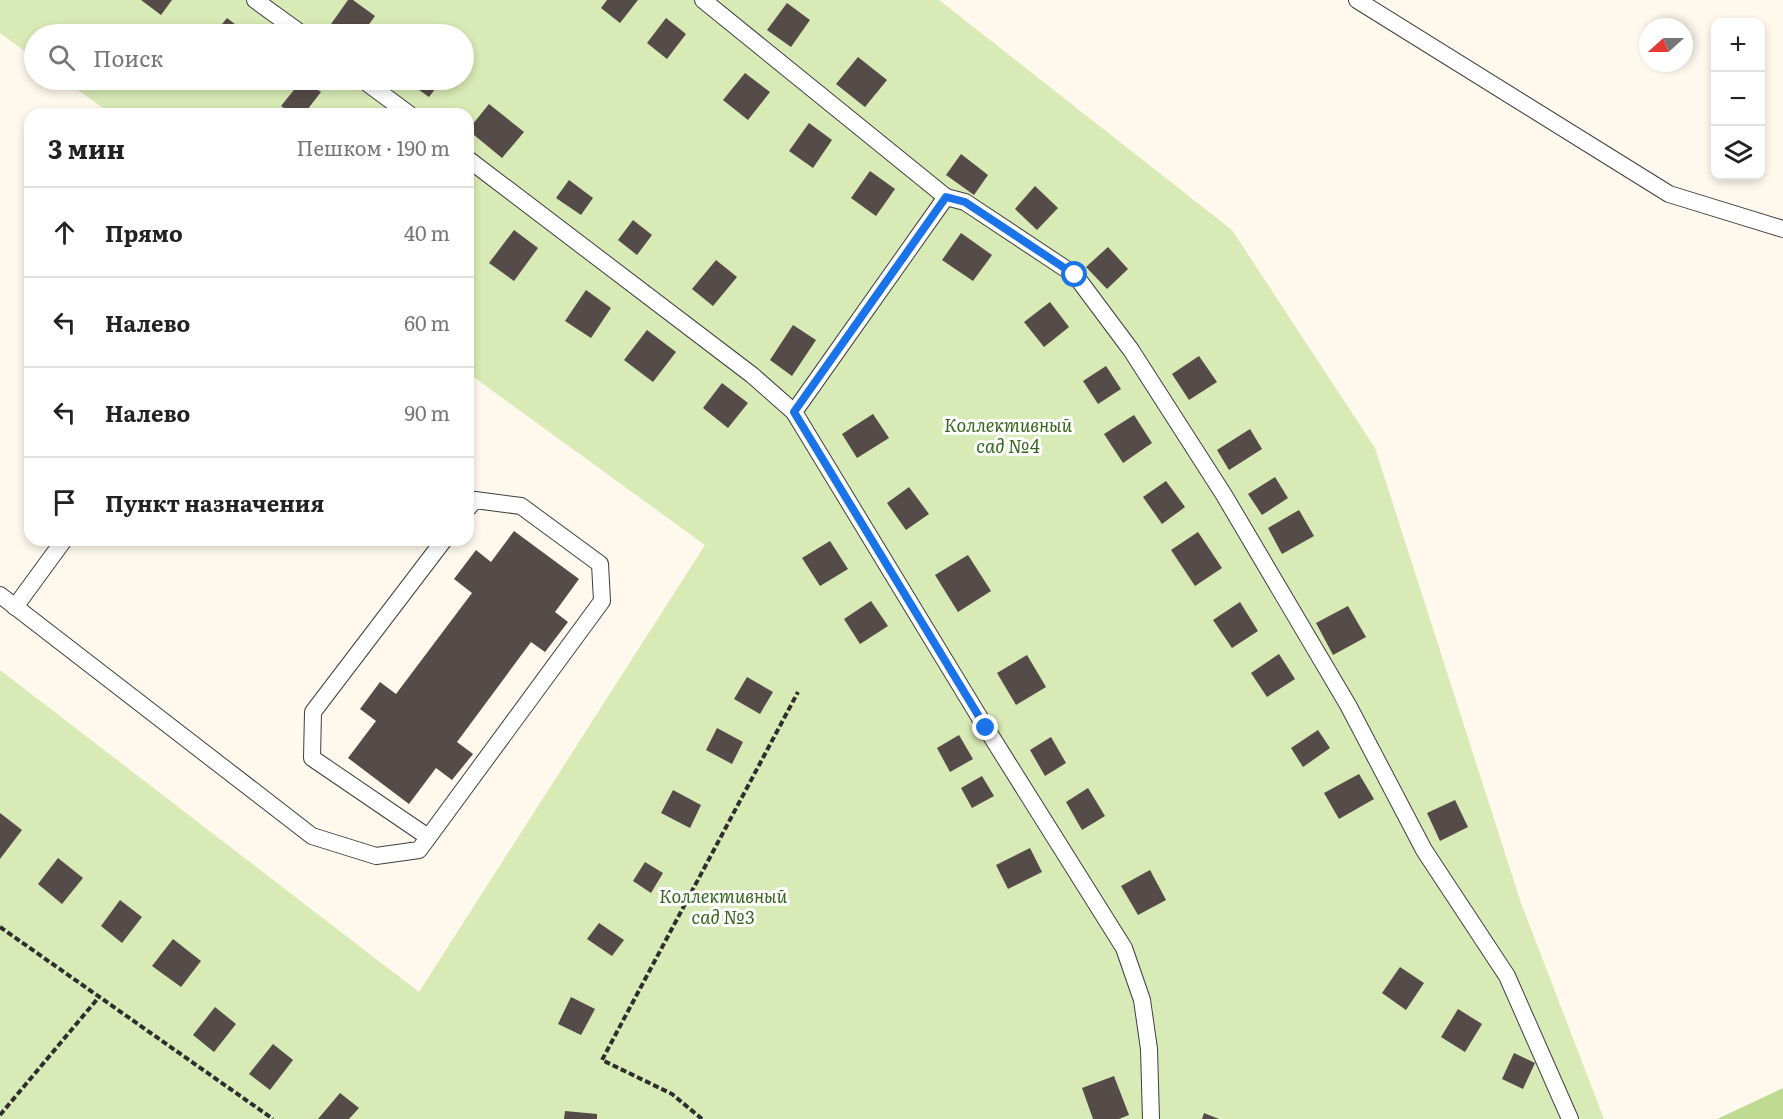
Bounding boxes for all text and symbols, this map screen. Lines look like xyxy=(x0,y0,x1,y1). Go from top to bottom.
north arrow xyxy=(1639,18,1693,72)
map controls xyxy=(1711,18,1765,180)
button: + xyxy=(1711,18,1765,72)
search box xyxy=(24,24,474,90)
icon: search xyxy=(45,41,78,74)
text: Поиск xyxy=(93,41,163,74)
button: − xyxy=(1711,72,1765,126)
button: layers xyxy=(1711,126,1765,180)
text: 3 мин xyxy=(48,128,125,167)
text: Пешком · 190 m xyxy=(297,132,450,162)
icon: ahead xyxy=(48,216,81,249)
text: Прямо xyxy=(105,216,183,249)
text: 40 m xyxy=(404,217,450,247)
route start xyxy=(1061,261,1087,287)
icon: left xyxy=(48,306,81,339)
text: Налево xyxy=(105,306,190,339)
text: 60 m xyxy=(404,307,450,337)
icon: left xyxy=(48,396,81,429)
text: Налево xyxy=(105,396,190,429)
text: 90 m xyxy=(405,397,450,427)
park label: Коллективный сад №4 xyxy=(944,411,1072,459)
icon: arrive xyxy=(48,486,81,519)
text: Пункт назначения xyxy=(105,486,324,519)
route end xyxy=(972,714,998,740)
park label: Коллективный сад №3 xyxy=(659,882,787,930)

